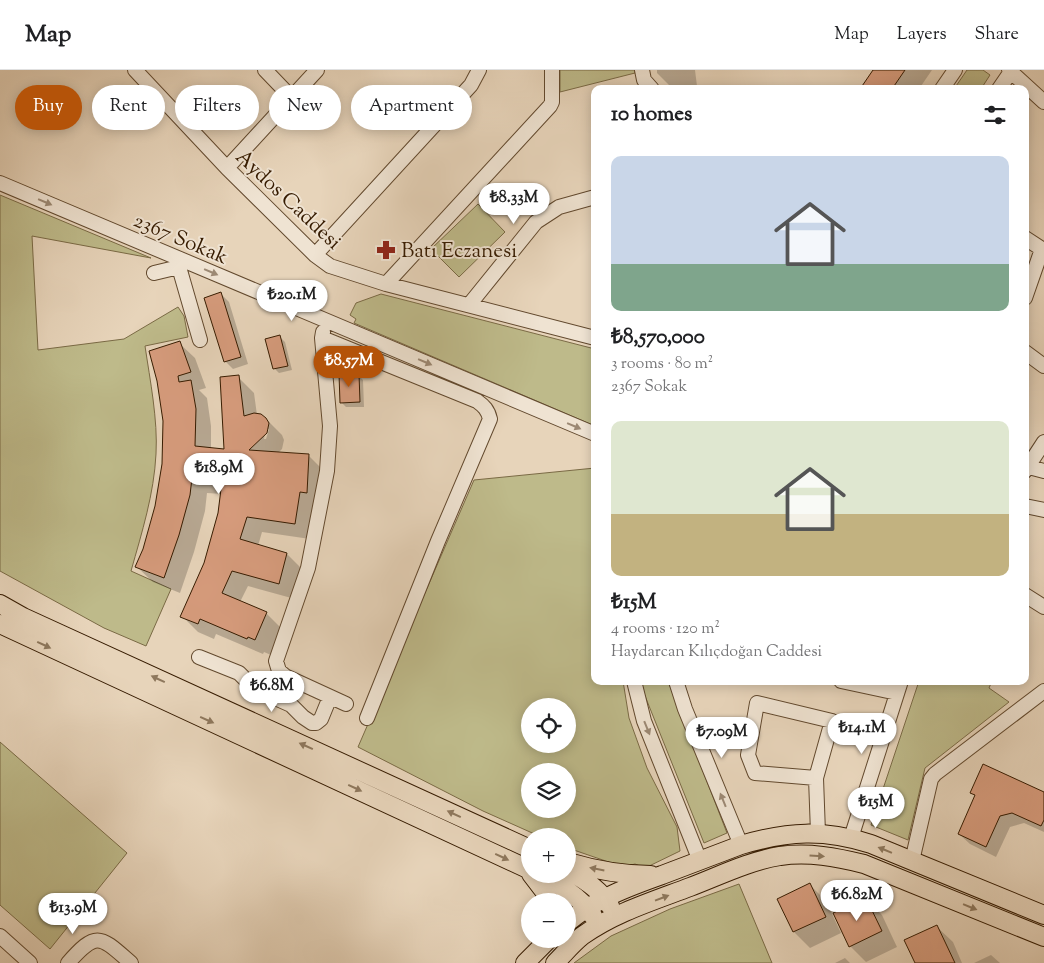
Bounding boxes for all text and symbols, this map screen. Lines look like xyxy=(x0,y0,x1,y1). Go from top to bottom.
text: Map xyxy=(25,18,71,52)
text: Map xyxy=(834,22,869,48)
text: Layers xyxy=(897,22,947,48)
text: Share xyxy=(975,22,1019,48)
chip: Buy xyxy=(15,85,82,130)
chip: Rent xyxy=(92,85,165,130)
chip: Filters xyxy=(175,85,259,130)
chip: New xyxy=(269,85,341,130)
chip: Apartment xyxy=(351,85,472,130)
text: 10 homes xyxy=(611,100,692,130)
icon: filters xyxy=(981,101,1009,129)
street label: Aydos Caddesi xyxy=(228,143,347,258)
pin: ₺8.33M xyxy=(473,182,555,225)
text: ₺8.33M xyxy=(490,187,538,210)
icon: home xyxy=(765,189,855,279)
one-way arrow xyxy=(38,198,52,206)
street label: 2367 Sokak xyxy=(128,206,233,273)
place label: Batı Eczanesi xyxy=(401,237,517,267)
pharmacy icon: Batı Eczanesi xyxy=(375,239,397,261)
one-way arrow xyxy=(204,268,218,276)
pin: ₺20.1M xyxy=(251,280,333,322)
text: ₺20.1M xyxy=(268,284,316,307)
text: ₺8,570,000 xyxy=(611,323,705,353)
pin: ₺8.57M xyxy=(308,346,390,388)
text: ₺8.57M xyxy=(325,350,373,373)
text: 3 rooms · 80 m² xyxy=(611,353,713,376)
one-way arrow xyxy=(418,359,432,367)
text: 2367 Sokak xyxy=(611,376,687,399)
one-way arrow xyxy=(567,422,582,430)
pin: ₺18.9M xyxy=(178,452,260,495)
icon: home xyxy=(765,454,855,544)
text: ₺18.9M xyxy=(195,457,243,480)
text: ₺15M xyxy=(611,588,657,618)
text: 4 rooms · 120 m² xyxy=(611,618,720,641)
one-way arrow xyxy=(37,641,51,649)
text: Haydarcan Kılıçdoğan Caddesi xyxy=(611,641,822,664)
pin: ₺6.8M xyxy=(237,670,307,713)
one-way arrow xyxy=(151,675,166,683)
text: ₺6.8M xyxy=(250,675,294,698)
map controls xyxy=(521,698,576,948)
button: locate xyxy=(521,698,576,753)
pin: ₺14.1M xyxy=(821,712,903,755)
pin: ₺7.09M xyxy=(681,716,763,759)
one-way arrow xyxy=(200,717,214,725)
text: ₺14.1M xyxy=(839,717,885,740)
one-way arrow xyxy=(643,721,651,735)
text: ₺7.09M xyxy=(697,721,747,744)
one-way arrow xyxy=(299,742,313,750)
button: layers xyxy=(521,763,576,818)
one-way arrow xyxy=(348,784,362,792)
pin: ₺15M xyxy=(846,786,906,829)
text: ₺15M xyxy=(859,791,893,814)
one-way arrow xyxy=(719,792,727,807)
one-way arrow xyxy=(447,810,461,818)
button: + xyxy=(521,828,576,883)
one-way arrow xyxy=(878,846,893,853)
one-way arrow xyxy=(809,852,825,860)
one-way arrow xyxy=(495,853,509,861)
one-way arrow xyxy=(588,865,604,873)
pin: ₺6.82M xyxy=(816,880,898,922)
text: ₺6.82M xyxy=(832,884,882,907)
pin: ₺13.9M xyxy=(32,892,114,935)
button: − xyxy=(521,893,576,948)
one-way arrow xyxy=(655,894,670,902)
text: ₺13.9M xyxy=(49,897,97,920)
one-way arrow xyxy=(963,904,977,912)

